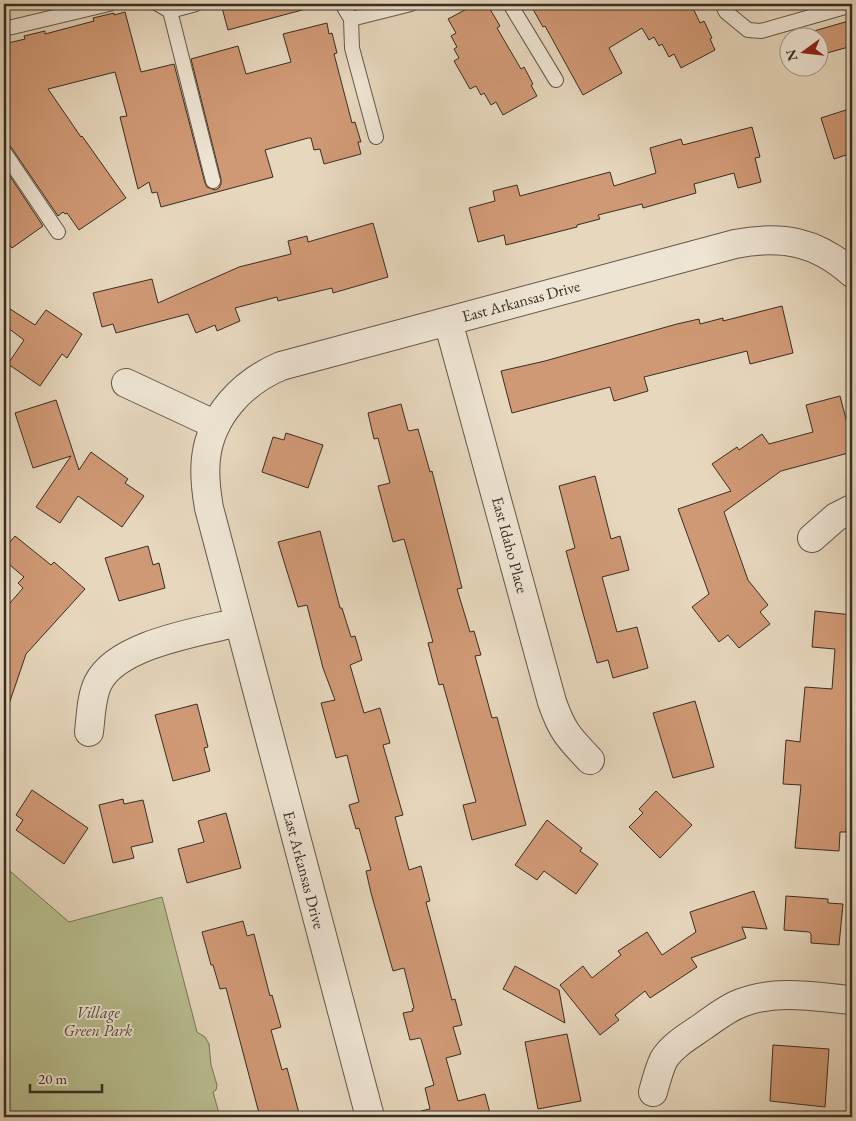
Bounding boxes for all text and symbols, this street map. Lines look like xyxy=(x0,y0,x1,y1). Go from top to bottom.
north arrow xyxy=(778,28,828,78)
text: N xyxy=(781,47,802,63)
street label: East Arkansas Drive xyxy=(460,275,582,327)
street label: East Idaho Place xyxy=(487,494,533,596)
street label: East Arkansas Drive xyxy=(278,809,330,931)
park label: Village Green Park xyxy=(64,1002,133,1041)
scale bar xyxy=(30,1061,102,1093)
text: 20 m xyxy=(38,1069,67,1088)

